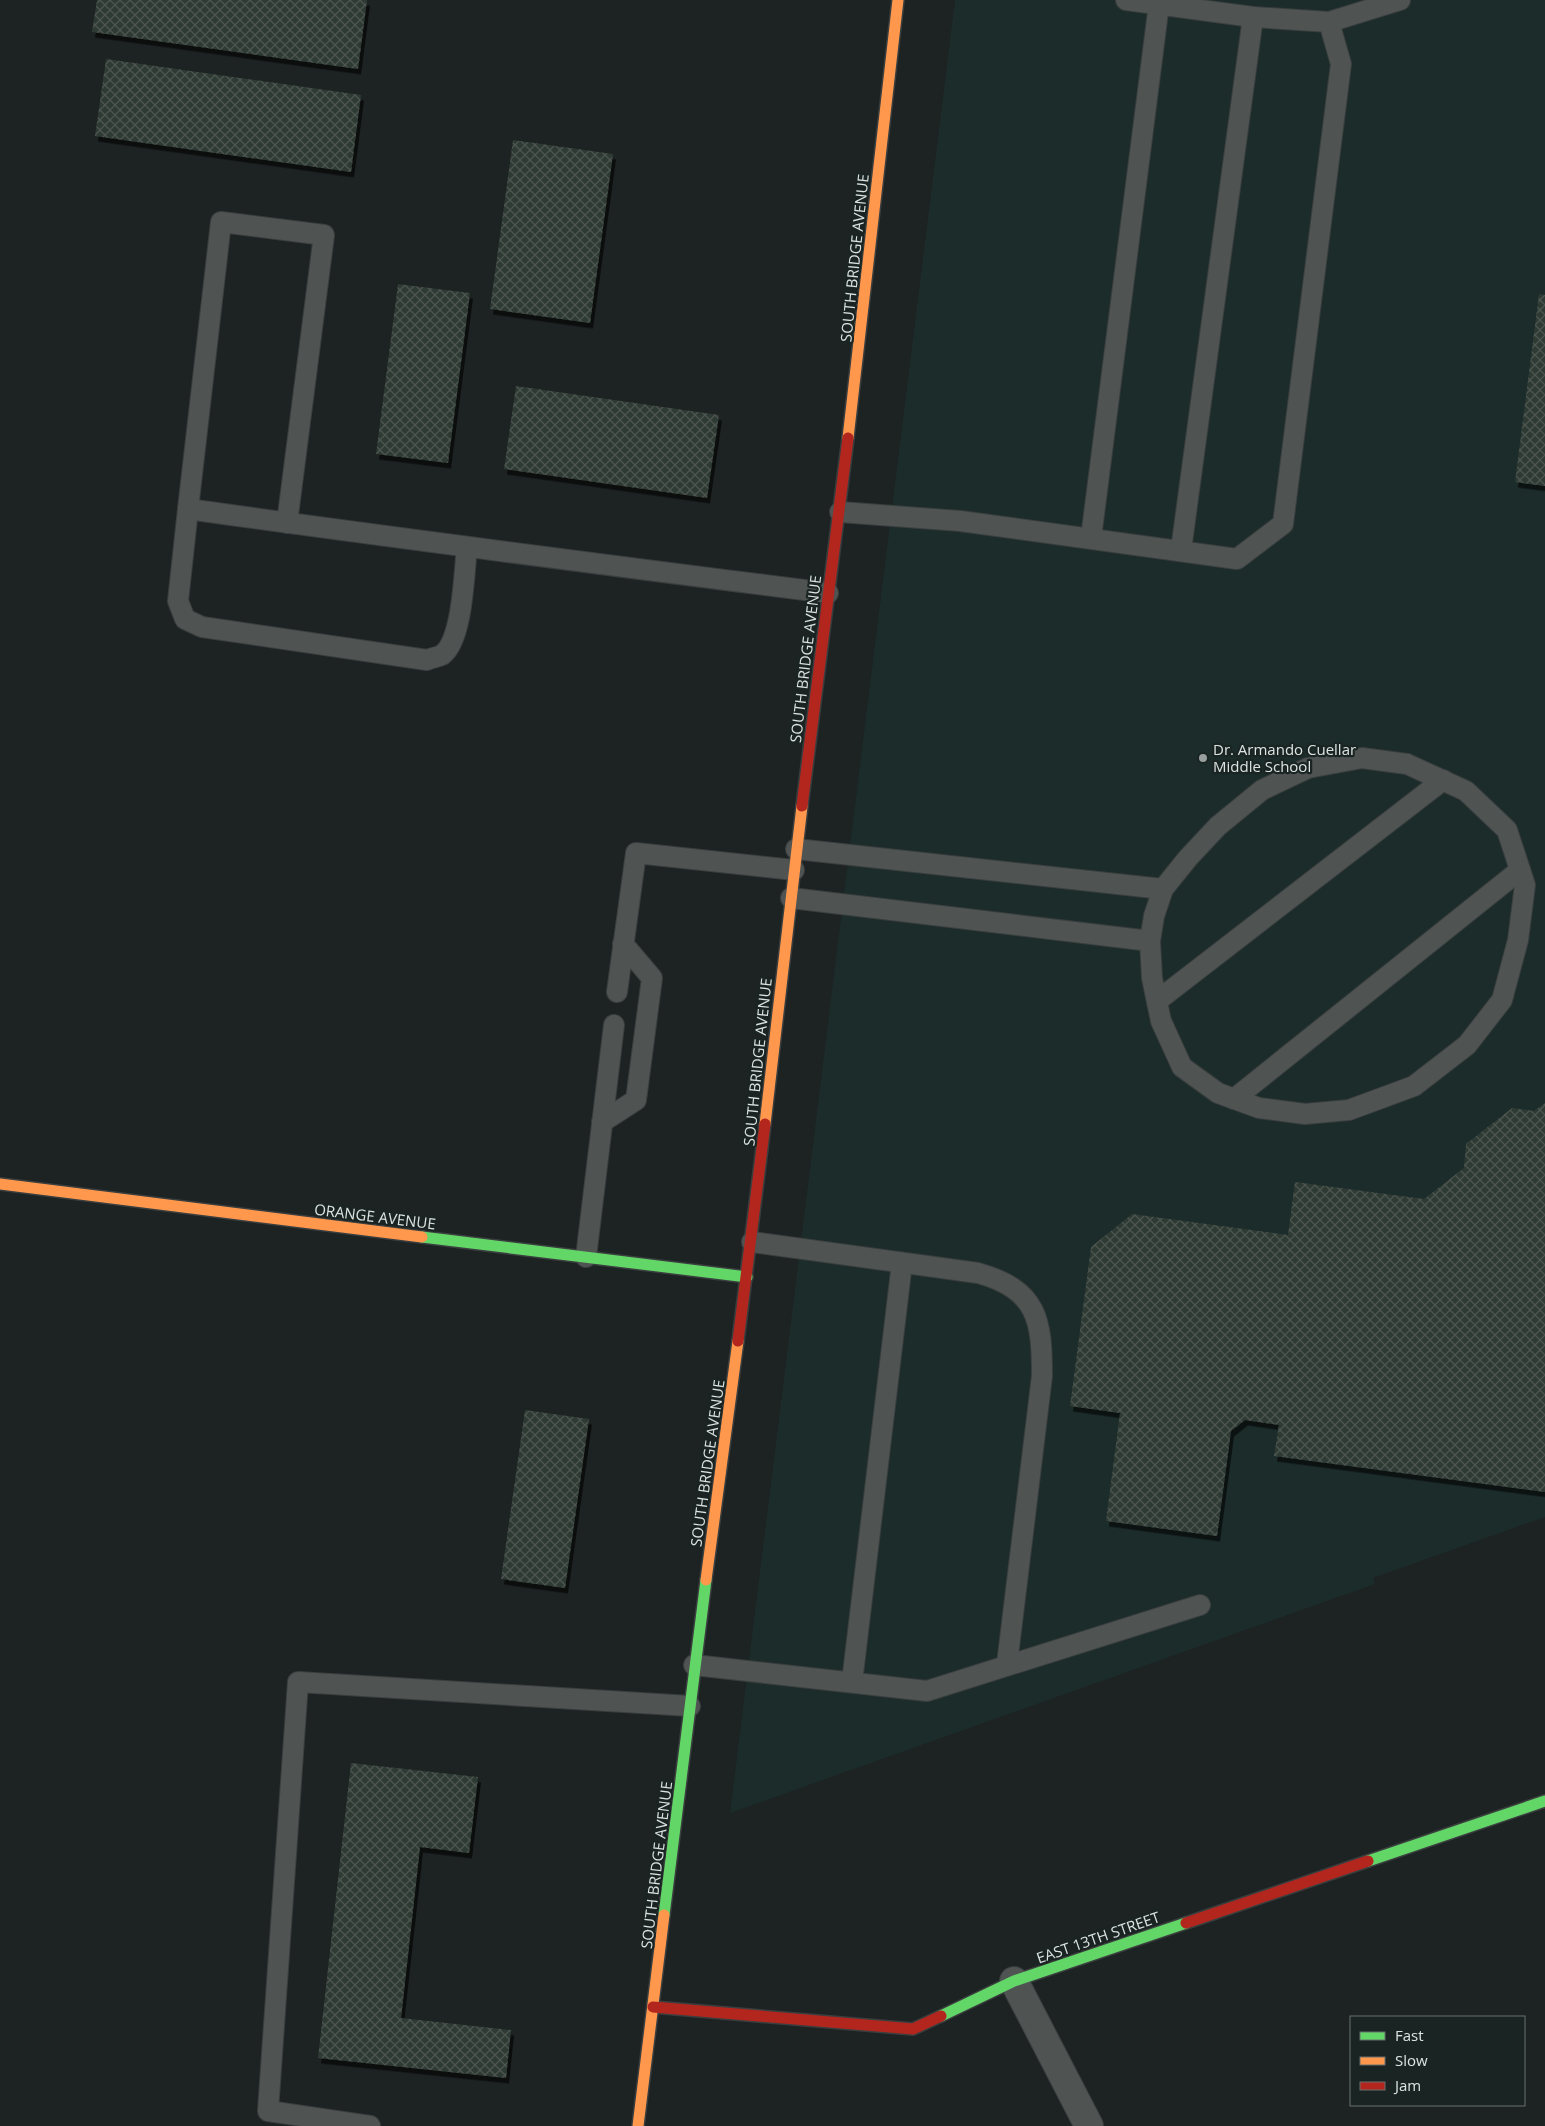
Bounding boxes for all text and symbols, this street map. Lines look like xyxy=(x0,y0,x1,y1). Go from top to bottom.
street label: SOUTH BRIDGE AVENUE xyxy=(835,173,873,343)
street label: SOUTH BRIDGE AVENUE xyxy=(785,574,825,744)
place label: Dr. Armando Cuellar Middle School xyxy=(1213,739,1356,776)
marker: Dr. Armando Cuellar Middle School xyxy=(1197,752,1209,764)
street label: SOUTH BRIDGE AVENUE xyxy=(738,977,776,1147)
street label: ORANGE AVENUE xyxy=(313,1199,437,1233)
street label: SOUTH BRIDGE AVENUE xyxy=(685,1378,729,1548)
street label: SOUTH BRIDGE AVENUE xyxy=(636,1780,676,1950)
street label: EAST 13TH STREET xyxy=(1034,1906,1163,1967)
legend xyxy=(1350,2016,1525,2106)
text: Fast xyxy=(1395,2025,1424,2045)
text: Slow xyxy=(1395,2050,1428,2070)
text: Jam xyxy=(1393,2075,1421,2095)

